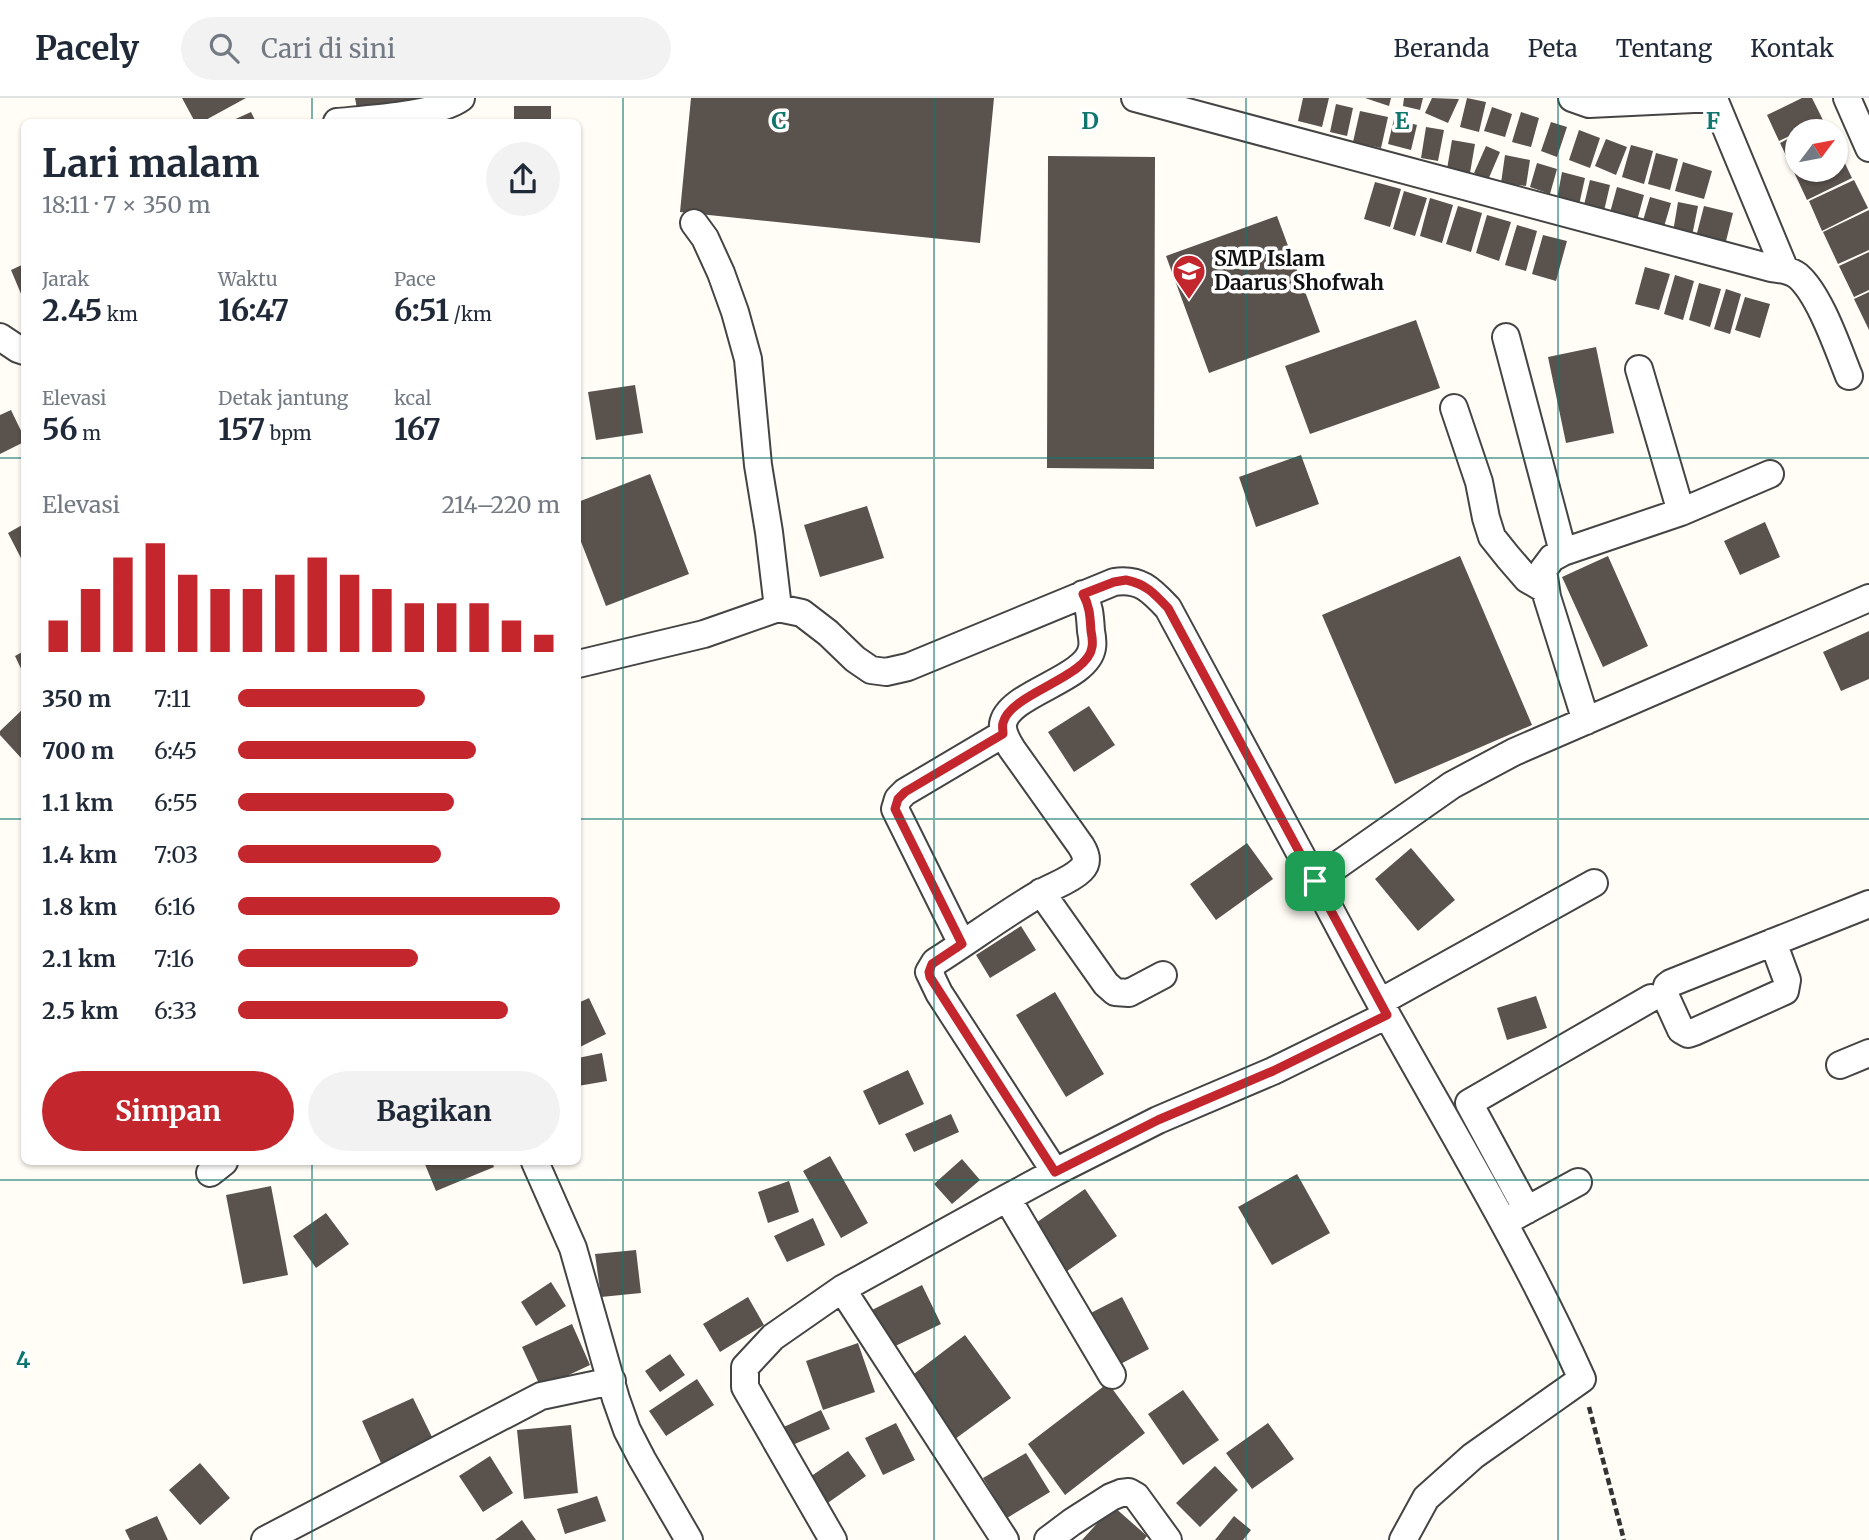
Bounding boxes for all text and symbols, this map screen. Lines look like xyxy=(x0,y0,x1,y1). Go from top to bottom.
search box xyxy=(181,17,671,80)
text: Pacely xyxy=(35,28,139,69)
icon: search xyxy=(205,29,243,67)
text: Cari di sini xyxy=(261,32,395,65)
text: Beranda xyxy=(1394,33,1490,64)
text: Peta xyxy=(1528,33,1578,64)
text: Tentang xyxy=(1616,33,1712,64)
text: Kontak xyxy=(1750,33,1834,64)
text: C xyxy=(771,106,787,135)
text: D xyxy=(1081,106,1099,135)
text: E xyxy=(1394,106,1410,135)
text: F xyxy=(1706,106,1720,135)
north arrow xyxy=(1785,119,1848,182)
map controls xyxy=(1785,119,1848,182)
text: Lari malam xyxy=(42,140,259,187)
button: share xyxy=(486,142,560,216)
text: 18:11 · 7 × 350 m xyxy=(42,190,210,219)
place label: SMP Islam Daarus Shofwah xyxy=(1214,245,1384,296)
school or university icon: SMP Islam Daarus Shofwah xyxy=(1170,252,1208,301)
text: Jarak xyxy=(42,267,89,291)
text: Waktu xyxy=(218,267,278,291)
text: Pace xyxy=(394,267,436,291)
text: 2.45 xyxy=(42,291,102,329)
text: 16:47 xyxy=(218,291,289,329)
text: 6:51 xyxy=(394,291,449,329)
text: km xyxy=(102,302,138,326)
text: /km xyxy=(449,302,492,326)
text: Elevasi xyxy=(42,386,106,410)
text: Detak jantung xyxy=(218,386,348,410)
text: kcal xyxy=(394,386,431,410)
text: 56 xyxy=(42,410,78,448)
text: 157 xyxy=(218,410,265,448)
text: 167 xyxy=(394,410,441,448)
text: m xyxy=(78,421,101,445)
text: bpm xyxy=(265,421,312,445)
text: Elevasi xyxy=(42,490,120,519)
text: 214–220 m xyxy=(441,490,560,519)
text: 350 m xyxy=(42,684,111,713)
text: 7:11 xyxy=(154,684,191,713)
text: 700 m xyxy=(42,736,114,765)
text: 6:45 xyxy=(154,736,197,765)
text: 1.1 km xyxy=(42,788,113,817)
text: 6:55 xyxy=(154,788,198,817)
text: 1.4 km xyxy=(42,840,117,869)
text: 7:03 xyxy=(154,840,198,869)
pin xyxy=(1285,851,1345,911)
icon: arrive xyxy=(1296,862,1334,900)
text: 1.8 km xyxy=(42,892,117,921)
text: 6:16 xyxy=(154,892,195,921)
text: 2.1 km xyxy=(42,944,116,973)
text: 7:16 xyxy=(154,944,194,973)
text: 2.5 km xyxy=(42,996,119,1025)
text: 6:33 xyxy=(154,996,197,1025)
button: Simpan xyxy=(42,1071,294,1151)
button: Bagikan xyxy=(308,1071,560,1151)
text: 4 xyxy=(16,1345,31,1374)

